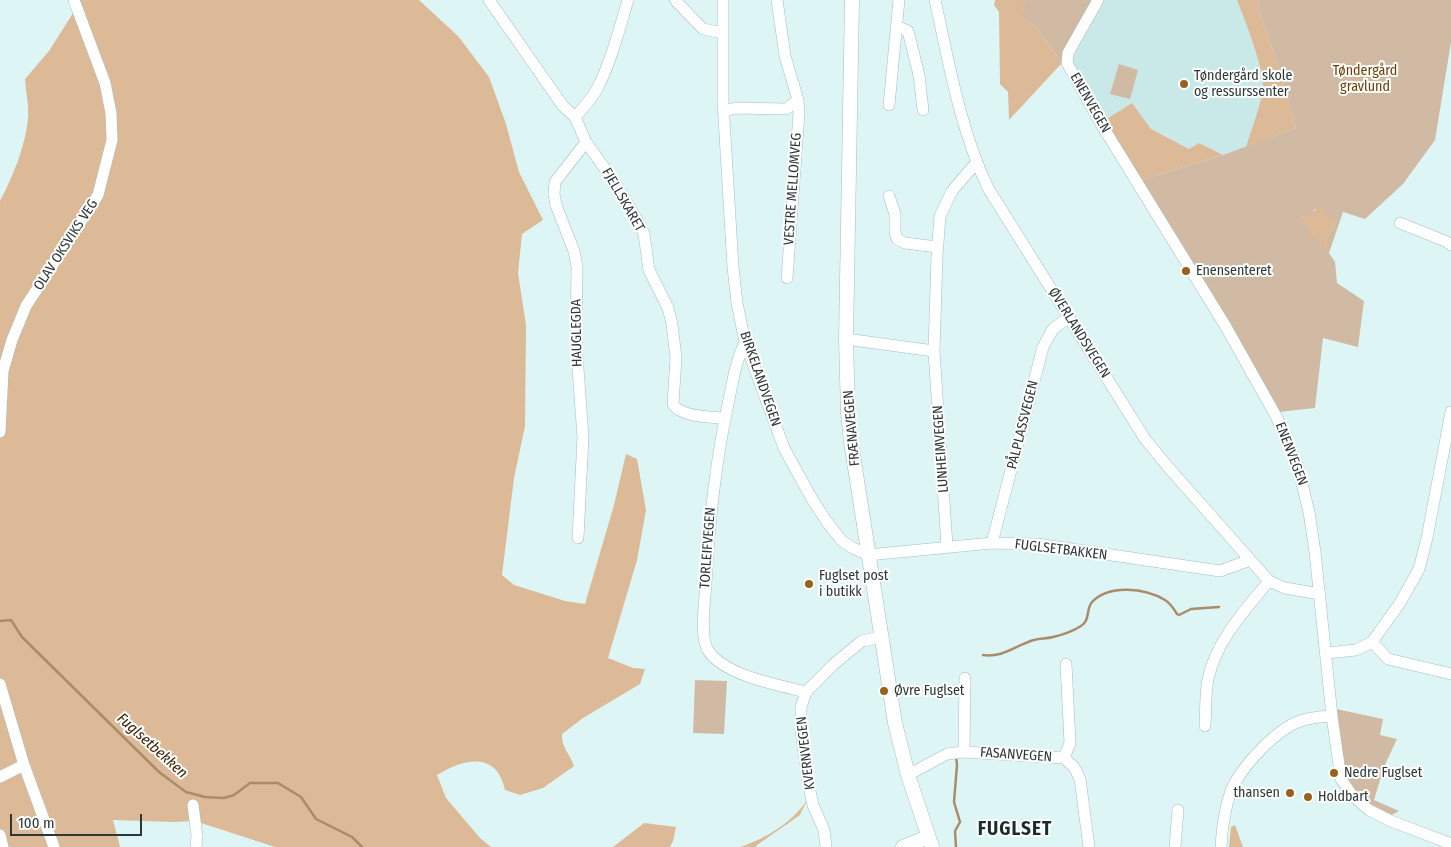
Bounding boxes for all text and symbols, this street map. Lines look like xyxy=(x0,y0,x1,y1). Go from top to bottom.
park label: Tøndergård gravlund xyxy=(1333,63,1397,95)
place label: Tøndergård skole og ressurssenter xyxy=(1194,68,1292,100)
street label: ENENVEGEN xyxy=(1066,70,1114,136)
marker: Tøndergård skole og ressurssenter xyxy=(1178,78,1190,90)
street label: VESTRE MELLOMVEG xyxy=(781,132,805,246)
street label: FJELLSKARET xyxy=(598,165,648,235)
street label: OLAV OKSVIKS VEG xyxy=(30,196,102,294)
place label: Enensenteret xyxy=(1196,263,1272,279)
marker: Enensenteret xyxy=(1180,265,1192,277)
street label: ØVERLANDSVEGEN xyxy=(1044,285,1114,381)
street label: HAUGLEGDA xyxy=(568,299,586,367)
street label: BIRKELANDVEGEN xyxy=(736,329,784,429)
street label: PÅLPLASSVEGEN xyxy=(1004,379,1042,471)
street label: FRÆNAVEGEN xyxy=(840,389,864,467)
street label: LUNHEIMVEGEN xyxy=(930,405,952,493)
street label: ENENVEGEN xyxy=(1271,420,1311,488)
street label: TORLEIFVEGEN xyxy=(697,507,719,589)
street label: FUGLSETBAKKEN xyxy=(1014,536,1108,564)
place label: Fuglset post i butikk xyxy=(819,568,888,600)
marker: Fuglset post i butikk xyxy=(803,578,815,590)
place label: Øvre Fuglset xyxy=(894,683,964,699)
marker: Øvre Fuglset xyxy=(878,685,890,697)
water label: Fuglsetbekken xyxy=(113,710,191,782)
street label: KVERNVEGEN xyxy=(793,715,819,791)
street label: FASANVEGEN xyxy=(979,744,1053,766)
place label: Nedre Fuglset xyxy=(1344,765,1422,781)
marker: Nedre Fuglset xyxy=(1328,767,1340,779)
place label: thansen xyxy=(1234,785,1280,801)
marker: thansen xyxy=(1284,787,1296,799)
place label: Holdbart xyxy=(1318,789,1369,805)
marker: Holdbart xyxy=(1302,791,1314,803)
scale bar xyxy=(12,804,145,836)
text: 100 m xyxy=(18,814,55,832)
district label: FUGLSET xyxy=(977,819,1053,841)

